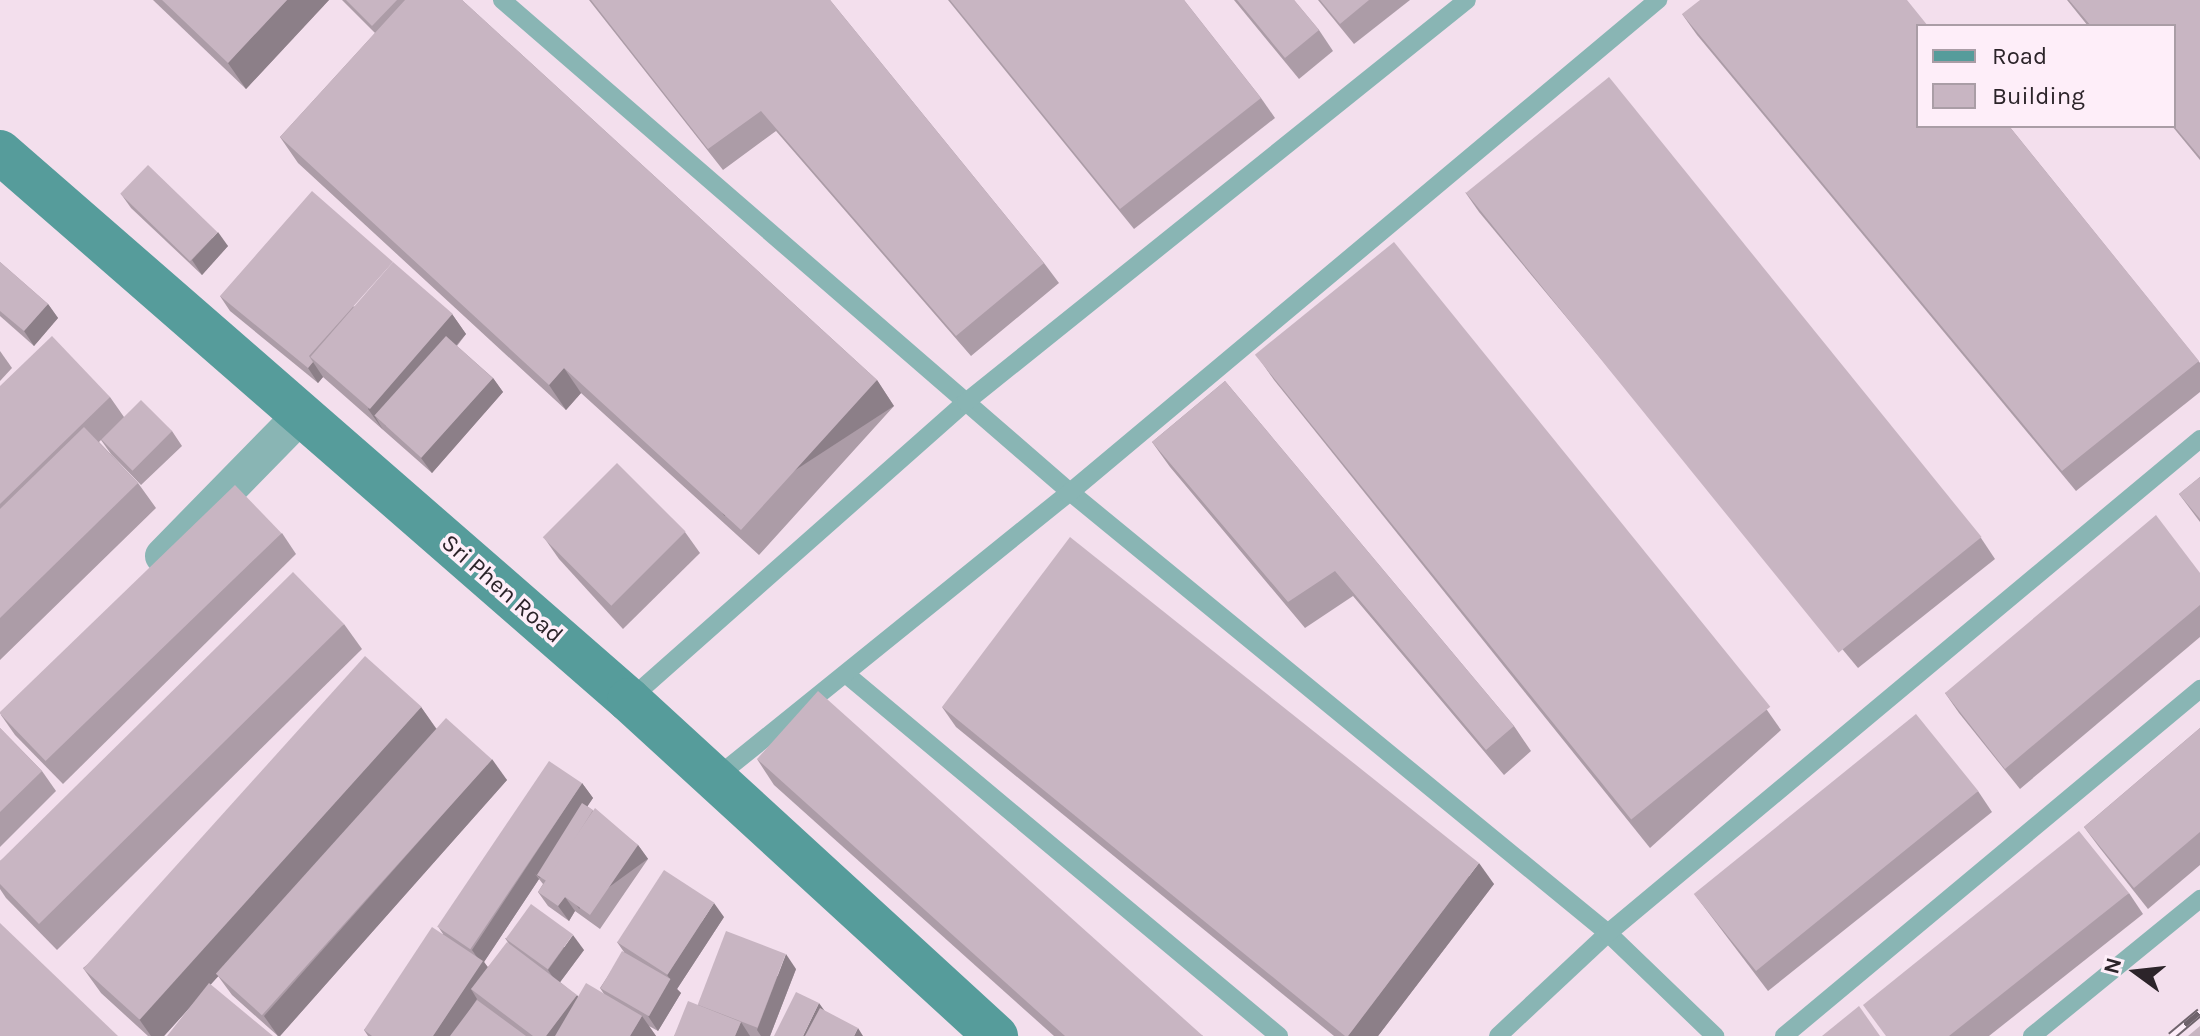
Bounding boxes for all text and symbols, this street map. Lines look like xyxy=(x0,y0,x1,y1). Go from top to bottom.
legend xyxy=(1916,24,2176,128)
text: Road xyxy=(1992,42,2047,70)
text: Building xyxy=(1992,82,2085,110)
street label: Sri Phen Road xyxy=(435,528,569,650)
north arrow xyxy=(2096,932,2176,1012)
text: N xyxy=(2098,955,2127,977)

